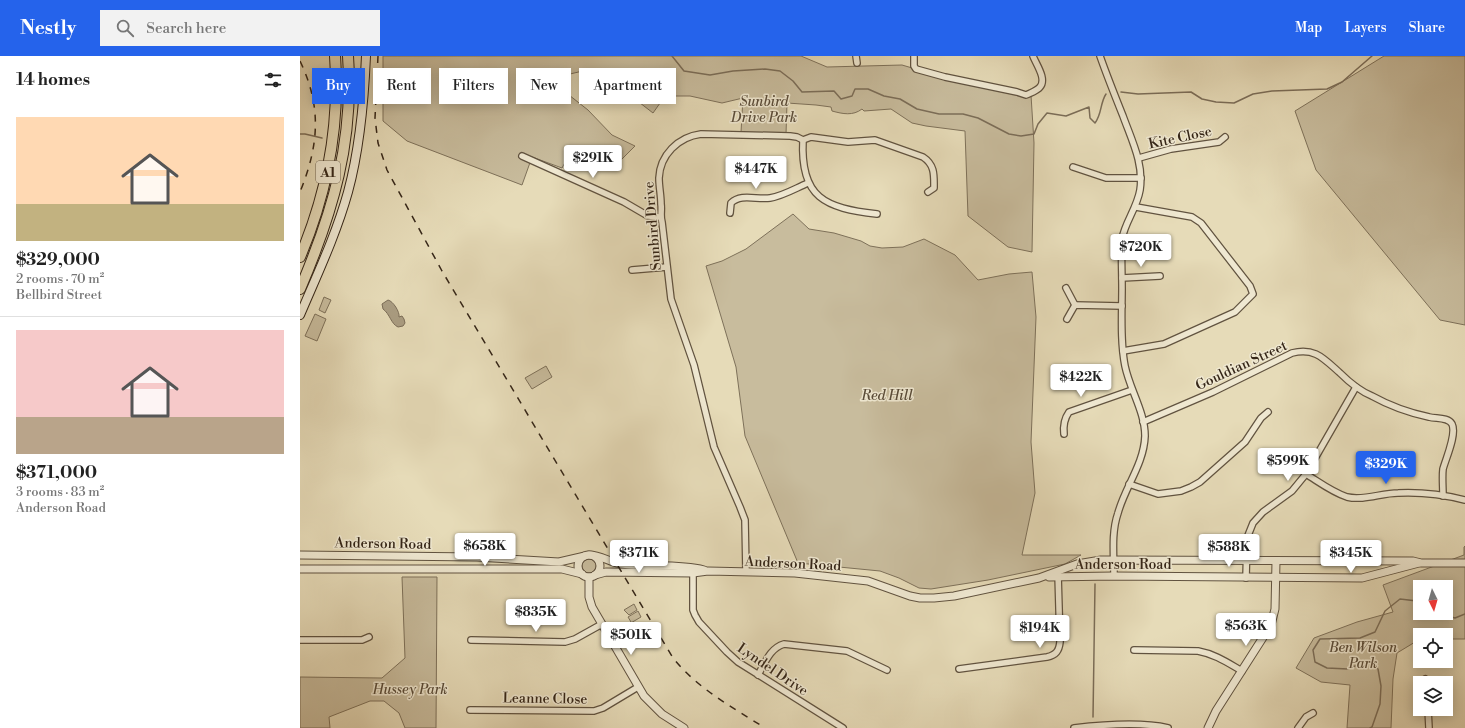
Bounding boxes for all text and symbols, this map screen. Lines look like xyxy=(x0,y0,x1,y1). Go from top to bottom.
search box xyxy=(100,10,380,46)
text: Nestly xyxy=(20,16,76,40)
icon: search xyxy=(114,17,136,39)
text: Search here xyxy=(146,19,226,38)
text: Map xyxy=(1295,19,1322,37)
text: Layers xyxy=(1344,19,1387,37)
text: Share xyxy=(1409,19,1445,37)
chip: Buy xyxy=(312,68,365,104)
chip: Rent xyxy=(373,68,431,104)
chip: Filters xyxy=(439,68,508,104)
chip: New xyxy=(516,68,571,104)
chip: Apartment xyxy=(579,68,676,104)
text: 14 homes xyxy=(16,69,90,91)
icon: filters xyxy=(262,69,284,91)
park label: Sunbird Drive Park xyxy=(730,93,797,127)
street label: Kite Close xyxy=(1147,122,1214,153)
icon: home xyxy=(114,143,186,215)
pin: $291K xyxy=(565,145,621,179)
text: $291K xyxy=(573,150,613,166)
pin: $447K xyxy=(728,156,784,190)
road number: A1 xyxy=(316,161,340,183)
text: $447K xyxy=(735,161,778,177)
street label: Sunbird Drive xyxy=(640,181,666,271)
pin: $720K xyxy=(1113,234,1169,268)
text: $720K xyxy=(1119,239,1163,255)
text: $329,000 xyxy=(16,249,100,271)
text: 2 rooms · 70 m² xyxy=(16,271,104,287)
text: Bellbird Street xyxy=(16,287,102,303)
street label: Gouldian Street xyxy=(1193,337,1290,395)
icon: home xyxy=(114,356,186,428)
pin: $422K xyxy=(1053,364,1109,398)
text: $422K xyxy=(1059,369,1103,385)
park label: Red Hill xyxy=(860,387,913,405)
pin: $599K xyxy=(1260,448,1316,482)
pin: $329K xyxy=(1358,451,1414,485)
text: $599K xyxy=(1267,453,1309,469)
text: $329K xyxy=(1365,456,1407,472)
text: $371,000 xyxy=(16,462,97,484)
text: 3 rooms · 83 m² xyxy=(16,484,104,500)
text: Anderson Road xyxy=(16,500,106,516)
pin: $658K xyxy=(457,533,513,567)
street label: Anderson Road xyxy=(333,534,432,554)
pin: $588K xyxy=(1201,534,1257,568)
text: $658K xyxy=(464,538,506,554)
text: $588K xyxy=(1208,539,1250,555)
pin: $371K xyxy=(611,540,667,574)
pin: $345K xyxy=(1323,540,1379,574)
text: $371K xyxy=(619,545,659,561)
text: $345K xyxy=(1329,545,1373,561)
street label: Anderson Road xyxy=(743,552,842,576)
street label: Anderson Road xyxy=(1074,556,1171,574)
north arrow xyxy=(1413,580,1453,620)
map controls xyxy=(1413,580,1453,716)
pin: $835K xyxy=(508,599,564,633)
text: $835K xyxy=(515,604,557,620)
pin: $563K xyxy=(1218,613,1274,647)
pin: $194K xyxy=(1012,615,1068,649)
text: $563K xyxy=(1225,618,1267,634)
text: $194K xyxy=(1019,620,1061,636)
pin: $501K xyxy=(603,622,659,656)
text: $501K xyxy=(610,627,652,643)
button: locate xyxy=(1413,628,1453,668)
park label: Ben Wilson Park xyxy=(1328,639,1397,673)
street label: Lyndel Drive xyxy=(734,640,811,700)
button: layers xyxy=(1413,676,1453,716)
park label: Hussey Park xyxy=(371,681,448,699)
street label: Leanne Close xyxy=(502,689,588,709)

